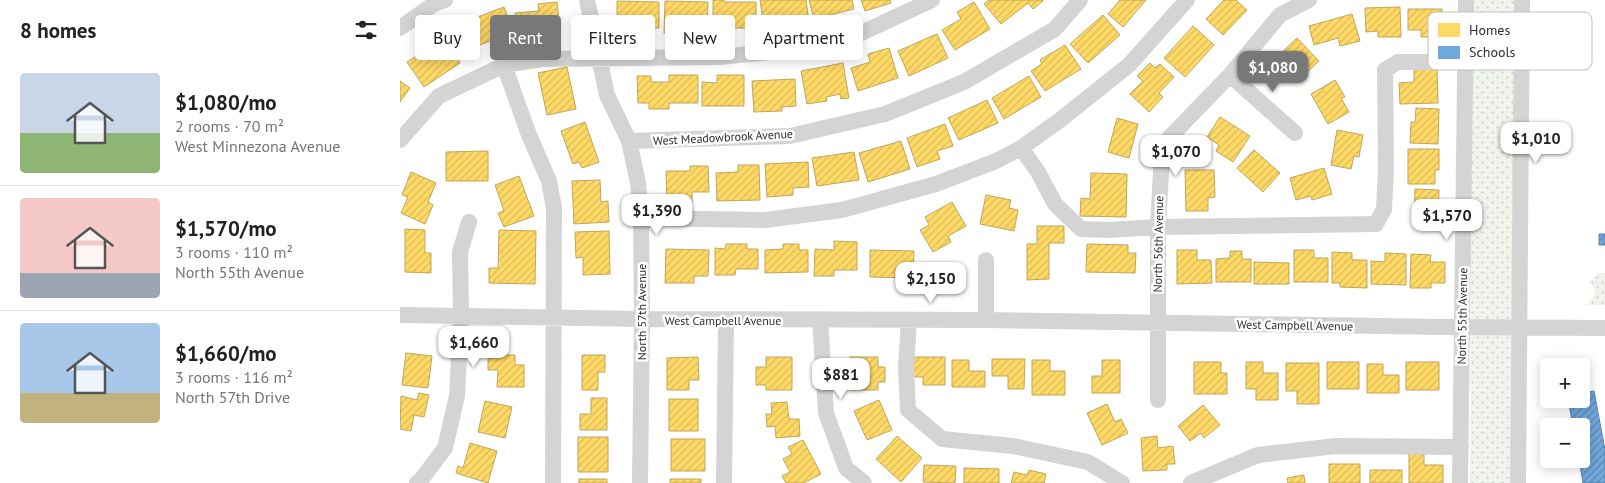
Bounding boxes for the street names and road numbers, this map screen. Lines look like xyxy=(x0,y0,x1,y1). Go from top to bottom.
street label: West Meadowbrook Avenue xyxy=(653,126,793,148)
street label: North 56th Avenue xyxy=(1150,195,1166,293)
street label: North 57th Avenue xyxy=(634,264,649,360)
street label: North 55th Avenue xyxy=(1454,267,1470,365)
street label: West Campbell Avenue xyxy=(665,313,781,328)
street label: West Campbell Avenue xyxy=(1237,316,1353,334)

